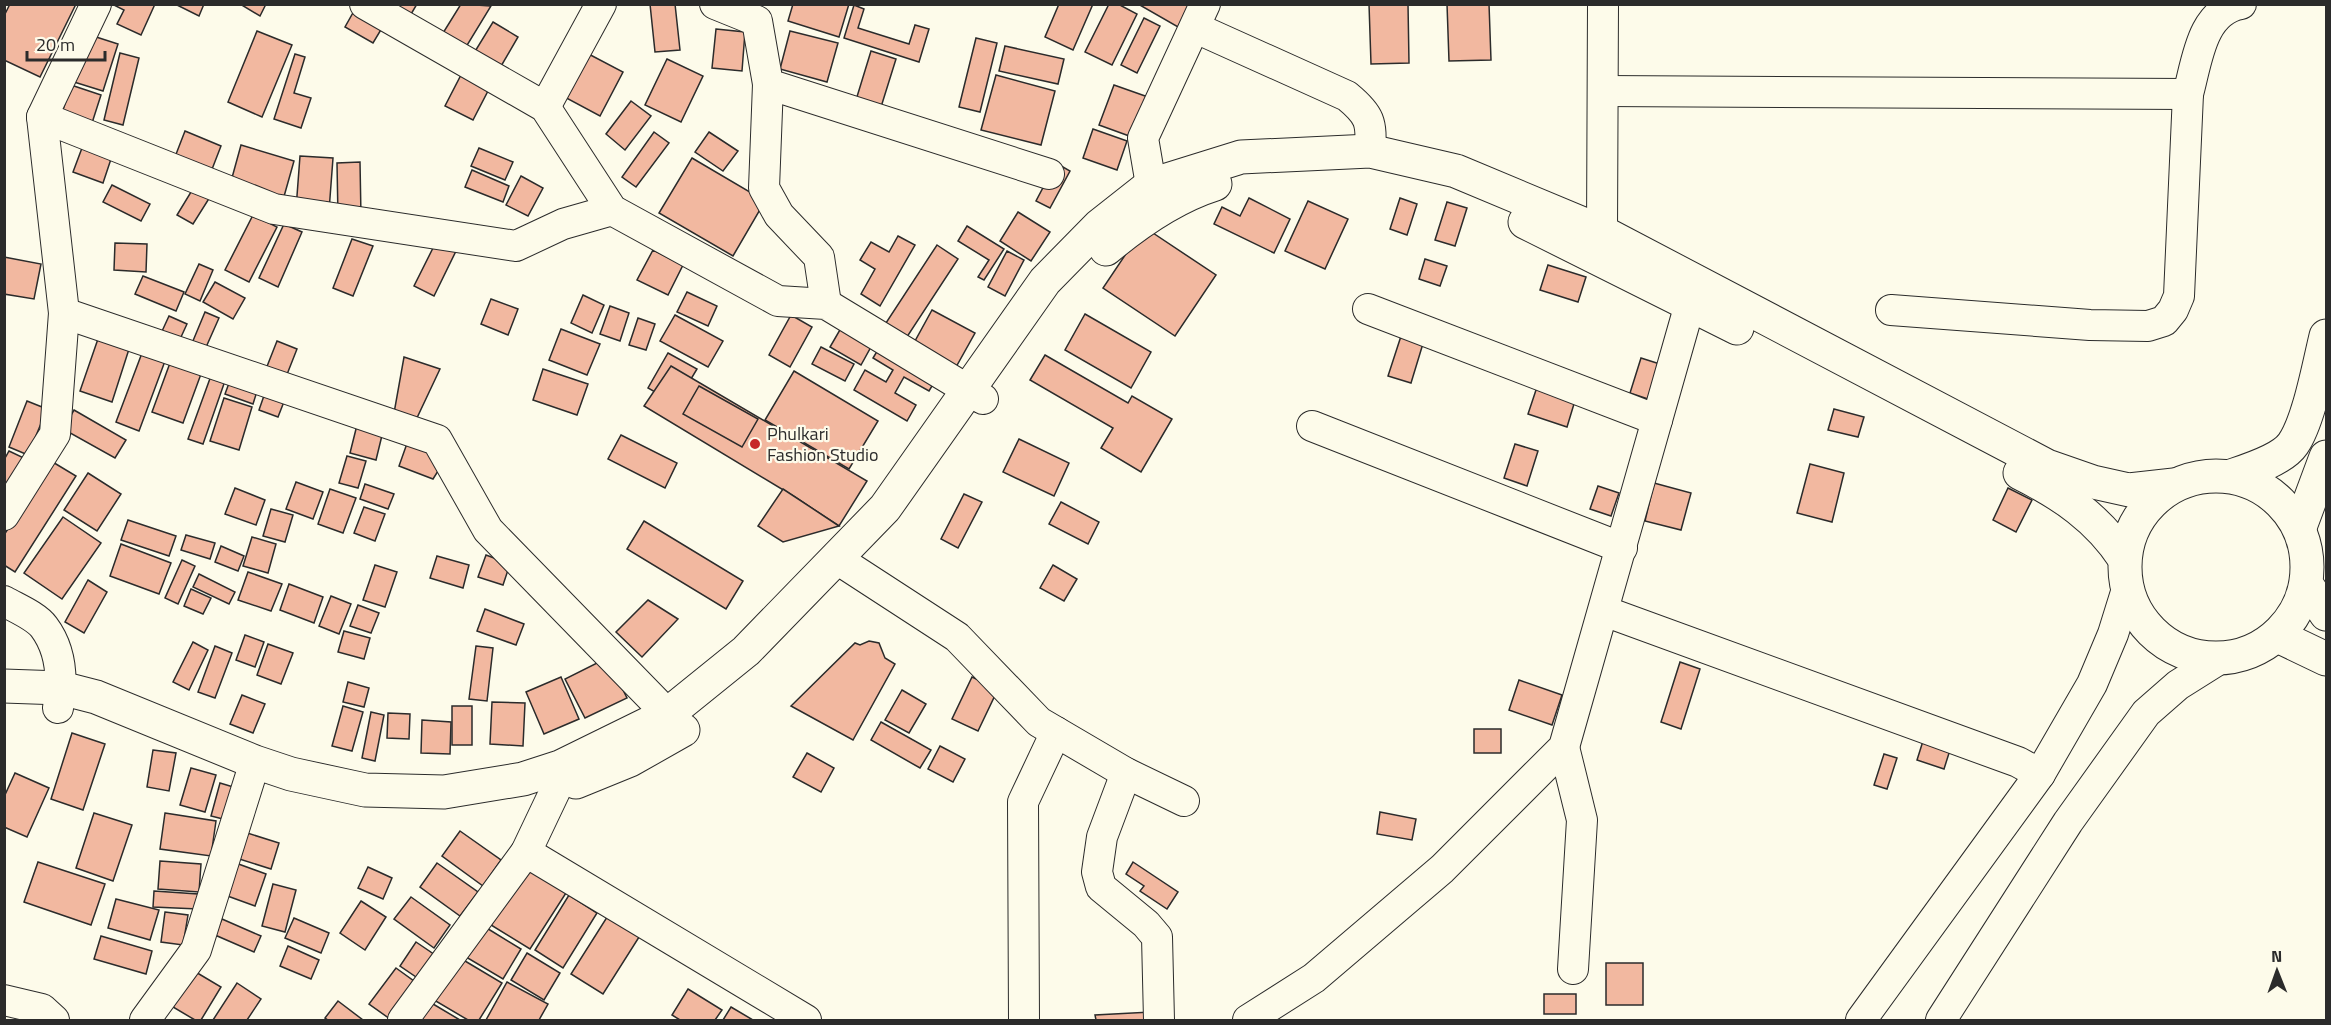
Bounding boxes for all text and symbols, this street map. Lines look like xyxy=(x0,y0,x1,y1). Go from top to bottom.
scale bar xyxy=(27,24,105,62)
text: 20 m xyxy=(36,31,75,58)
place label: Phulkari Fashion Studio xyxy=(767,420,878,468)
marker: Phulkari Fashion Studio xyxy=(748,437,762,451)
north arrow xyxy=(2247,941,2307,1001)
text: N xyxy=(2271,944,2282,968)

